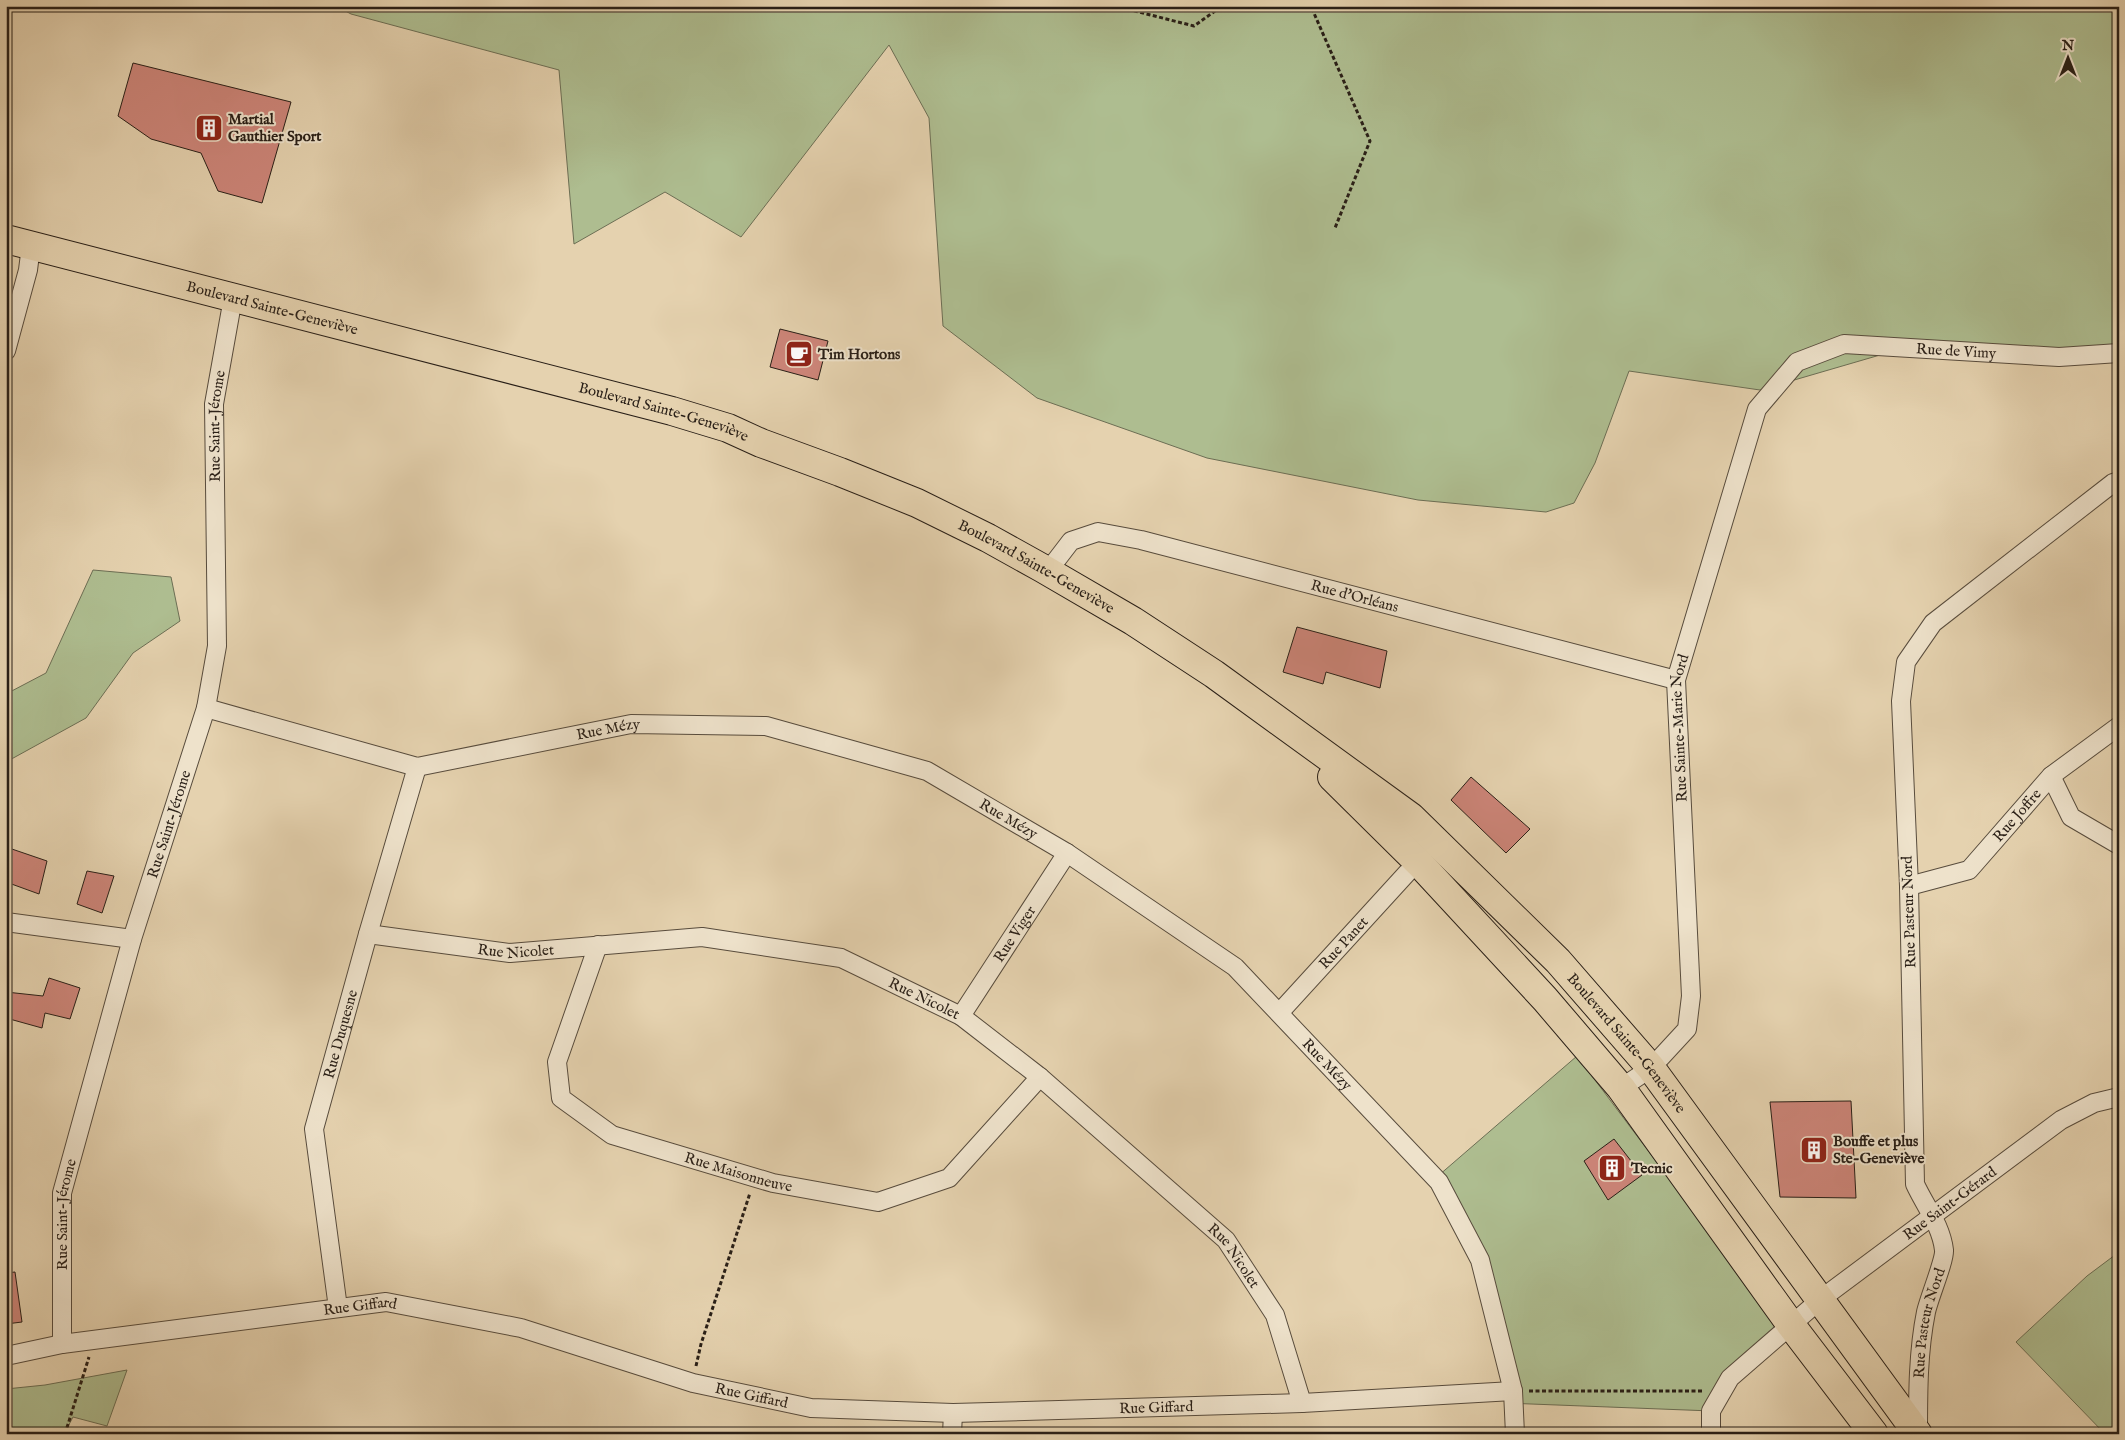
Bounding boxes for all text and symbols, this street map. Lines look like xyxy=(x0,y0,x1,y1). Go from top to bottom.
north arrow xyxy=(2042,32,2092,82)
text: N xyxy=(2061,37,2074,55)
place label: Martial Gauthier Sport xyxy=(228,110,322,146)
building icon: Martial Gauthier Sport xyxy=(194,113,224,143)
street label: Boulevard Sainte-Geneviève xyxy=(184,277,360,339)
cafe icon: Tim Hortons xyxy=(784,339,814,369)
street label: Rue de Vimy xyxy=(1916,339,1997,363)
place label: Tim Hortons xyxy=(817,345,901,364)
street label: Rue Saint-Jérome xyxy=(204,369,229,482)
street label: Boulevard Sainte-Geneviève xyxy=(577,378,752,446)
street label: Boulevard Sainte-Geneviève xyxy=(955,515,1118,618)
street label: Rue d'Orléans xyxy=(1309,575,1401,617)
street label: Rue Sainte-Marie Nord xyxy=(1666,651,1693,802)
street label: Rue Mézy xyxy=(575,714,641,744)
street label: Rue Saint-Jérome xyxy=(143,768,195,881)
street label: Rue Joffre xyxy=(1989,784,2045,846)
street label: Rue Mézy xyxy=(976,794,1042,844)
street label: Rue Pasteur Nord xyxy=(1898,855,1920,968)
street label: Rue Viger xyxy=(989,902,1040,966)
street label: Rue Panet xyxy=(1315,912,1372,973)
street label: Rue Nicolet xyxy=(476,939,555,963)
street label: Boulevard Sainte-Geneviève xyxy=(1563,969,1690,1117)
street label: Rue Nicolet xyxy=(886,973,963,1023)
street label: Rue Duquesne xyxy=(319,987,362,1081)
street label: Rue Mézy xyxy=(1298,1034,1357,1095)
place label: Bouffe et plus Ste-Geneviève xyxy=(1833,1132,1924,1168)
building icon: Bouffe et plus Ste-Geneviève xyxy=(1799,1135,1829,1165)
street label: Rue Maisonneuve xyxy=(682,1148,794,1196)
building icon: Tecnic xyxy=(1597,1153,1627,1183)
street label: Rue Saint-Jérome xyxy=(53,1156,81,1270)
place label: Tecnic xyxy=(1630,1159,1673,1178)
street label: Rue Saint-Gérard xyxy=(1899,1161,2001,1244)
street label: Rue Nicolet xyxy=(1204,1219,1264,1292)
street label: Rue Pasteur Nord xyxy=(1909,1265,1949,1379)
street label: Rue Giffard xyxy=(322,1292,400,1320)
street label: Rue Giffard xyxy=(713,1378,791,1413)
street label: Rue Giffard xyxy=(1119,1397,1195,1418)

